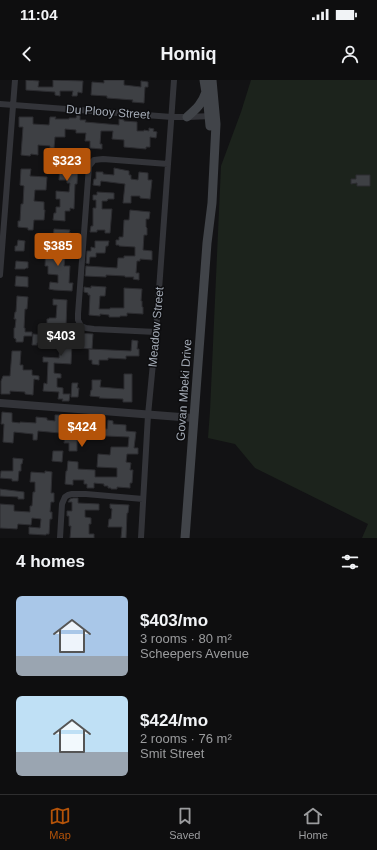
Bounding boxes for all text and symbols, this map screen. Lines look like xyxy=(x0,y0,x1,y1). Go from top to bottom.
text: 11:04 xyxy=(20,6,58,23)
icon: back xyxy=(16,43,38,65)
icon: person xyxy=(339,43,361,65)
text: Homiq xyxy=(161,44,217,64)
street label: Du Plooy Street xyxy=(66,102,151,122)
pin: $323 xyxy=(43,148,91,182)
text: $323 xyxy=(53,153,81,168)
pin: $385 xyxy=(34,233,82,267)
text: $385 xyxy=(44,238,72,253)
street label: Meadow Street xyxy=(146,286,167,368)
pin: $403 xyxy=(37,323,85,357)
text: $403 xyxy=(47,328,75,343)
street label: Govan Mbeki Drive xyxy=(173,338,195,441)
pin: $424 xyxy=(58,414,106,448)
text: $424 xyxy=(68,419,96,434)
icon: filters xyxy=(339,551,361,573)
text: 4 homes xyxy=(16,552,85,571)
text: $403/mo xyxy=(140,611,208,630)
icon: home xyxy=(48,612,96,660)
text: 3 rooms · 80 m² xyxy=(140,631,232,646)
text: Scheepers Avenue xyxy=(140,646,249,661)
text: $424/mo xyxy=(140,711,208,730)
icon: home xyxy=(48,712,96,760)
text: 2 rooms · 76 m² xyxy=(140,731,232,746)
text: Smit Street xyxy=(140,746,204,761)
tab: Map xyxy=(49,805,71,841)
tab: Saved xyxy=(169,805,200,841)
tab: Home xyxy=(299,805,328,841)

